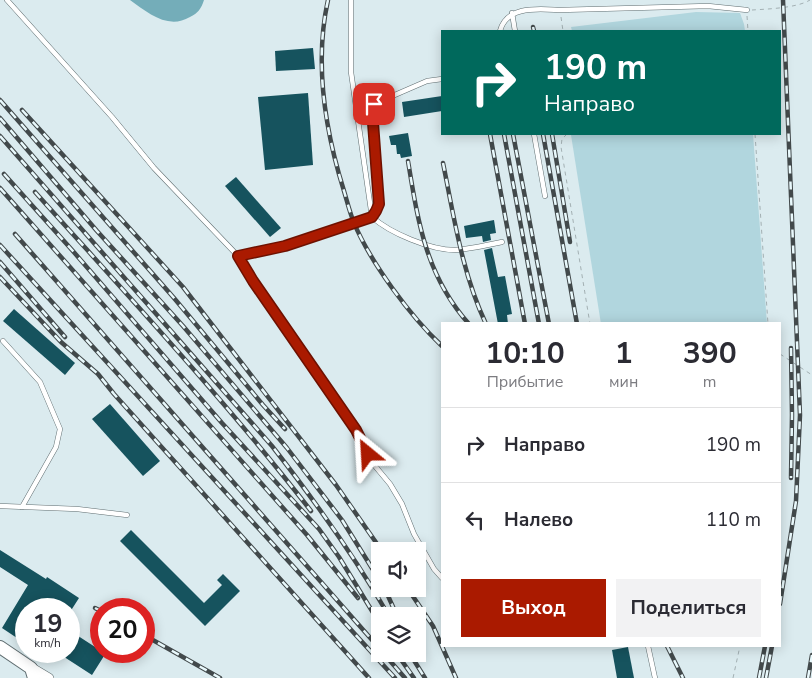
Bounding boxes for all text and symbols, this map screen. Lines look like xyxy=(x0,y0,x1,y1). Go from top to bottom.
text: 190 m xyxy=(544,44,647,91)
icon: right xyxy=(461,50,526,115)
pin xyxy=(353,83,395,125)
text: Направо xyxy=(544,89,635,119)
icon: arrive xyxy=(360,90,388,118)
text: 10:10 xyxy=(485,333,565,374)
text: 1 xyxy=(615,333,633,374)
text: 390 xyxy=(683,333,737,374)
text: Прибытие xyxy=(487,371,563,393)
text: мин xyxy=(609,371,638,393)
text: m xyxy=(703,371,717,393)
position arrow xyxy=(341,427,393,479)
icon: right xyxy=(461,431,489,459)
text: Направо xyxy=(504,432,585,458)
text: 190 m xyxy=(706,432,761,458)
icon: left xyxy=(461,506,489,534)
text: Налево xyxy=(504,507,573,533)
text: 110 m xyxy=(706,507,761,533)
map controls xyxy=(371,542,426,662)
button: sound xyxy=(371,542,426,597)
button: Выход xyxy=(461,579,606,637)
button: Поделиться xyxy=(616,579,761,637)
speed limit sign: 20 xyxy=(90,598,155,663)
text: 19 xyxy=(32,607,63,641)
button: layers xyxy=(371,607,426,662)
text: km/h xyxy=(34,635,61,651)

